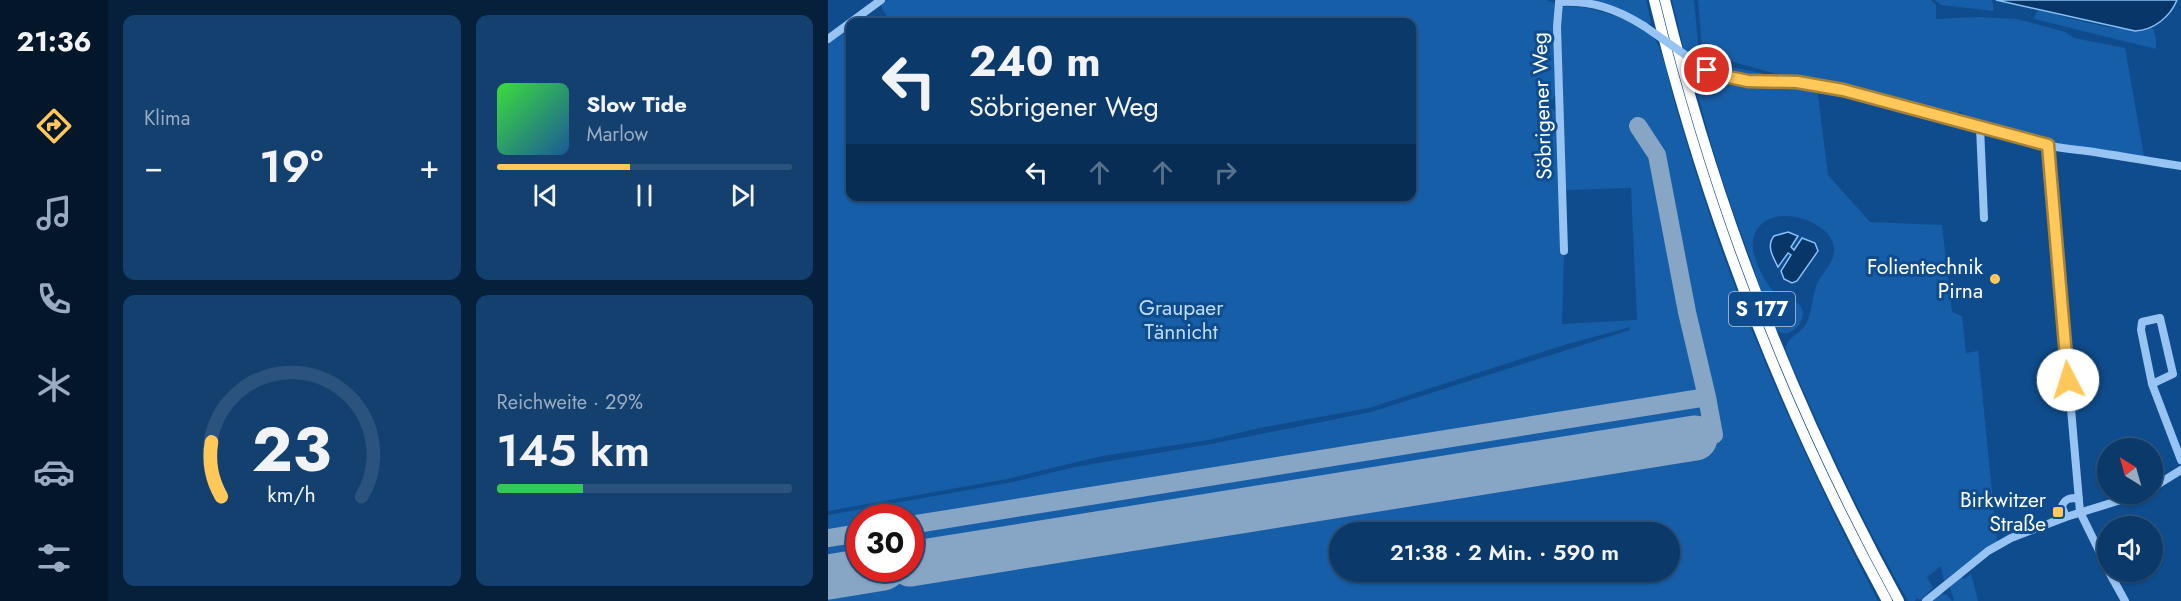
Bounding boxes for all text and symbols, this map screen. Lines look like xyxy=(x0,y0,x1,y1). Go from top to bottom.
text: 21:36 xyxy=(17,22,91,61)
text: 240 m xyxy=(969,31,1101,92)
street label: Söbrigener Weg xyxy=(1524,32,1560,180)
icon: left xyxy=(870,42,948,120)
pin xyxy=(1681,44,1732,95)
icon: arrive xyxy=(1690,53,1723,86)
text: Söbrigener Weg xyxy=(969,87,1159,126)
text: Slow Tide xyxy=(587,88,687,120)
text: Klima xyxy=(144,104,190,133)
icon: directions xyxy=(33,105,75,147)
text: Marlow xyxy=(587,120,648,149)
text: 19° xyxy=(259,134,323,199)
text: − xyxy=(144,143,163,190)
text: + xyxy=(419,143,440,190)
icon: left xyxy=(1020,156,1053,189)
icon: ahead xyxy=(1083,156,1116,189)
icon: ahead xyxy=(1146,156,1179,189)
icon: right xyxy=(1209,156,1242,189)
icon: previous xyxy=(529,179,562,212)
icon: pause xyxy=(628,179,661,212)
icon: next xyxy=(726,179,759,212)
icon: music xyxy=(33,192,75,234)
place label: Folientechnik Pirna xyxy=(1867,252,1984,306)
marker: Folientechnik Pirna xyxy=(1988,272,2002,286)
icon: phone xyxy=(33,278,75,320)
road number: S 177 xyxy=(1729,292,1795,326)
park label: Graupaer Tännicht xyxy=(1139,293,1224,347)
position arrow xyxy=(2036,348,2100,412)
icon: climate xyxy=(33,364,75,406)
text: Reichweite · 29% xyxy=(497,388,643,417)
text: 23 xyxy=(252,404,332,494)
text: 145 km xyxy=(497,418,650,483)
north arrow xyxy=(2097,438,2163,504)
map controls xyxy=(2097,438,2163,582)
icon: car xyxy=(33,451,75,493)
text: km/h xyxy=(268,480,316,511)
place label: Birkwitzer Straße xyxy=(1960,485,2047,539)
speed limit sign: 30 xyxy=(846,504,924,582)
marker: Birkwitzer Straße xyxy=(2051,505,2065,519)
button: sound xyxy=(2097,516,2163,582)
text: 21:38 · 2 Min. · 590 m xyxy=(1390,536,1619,568)
icon: filters xyxy=(33,537,75,579)

